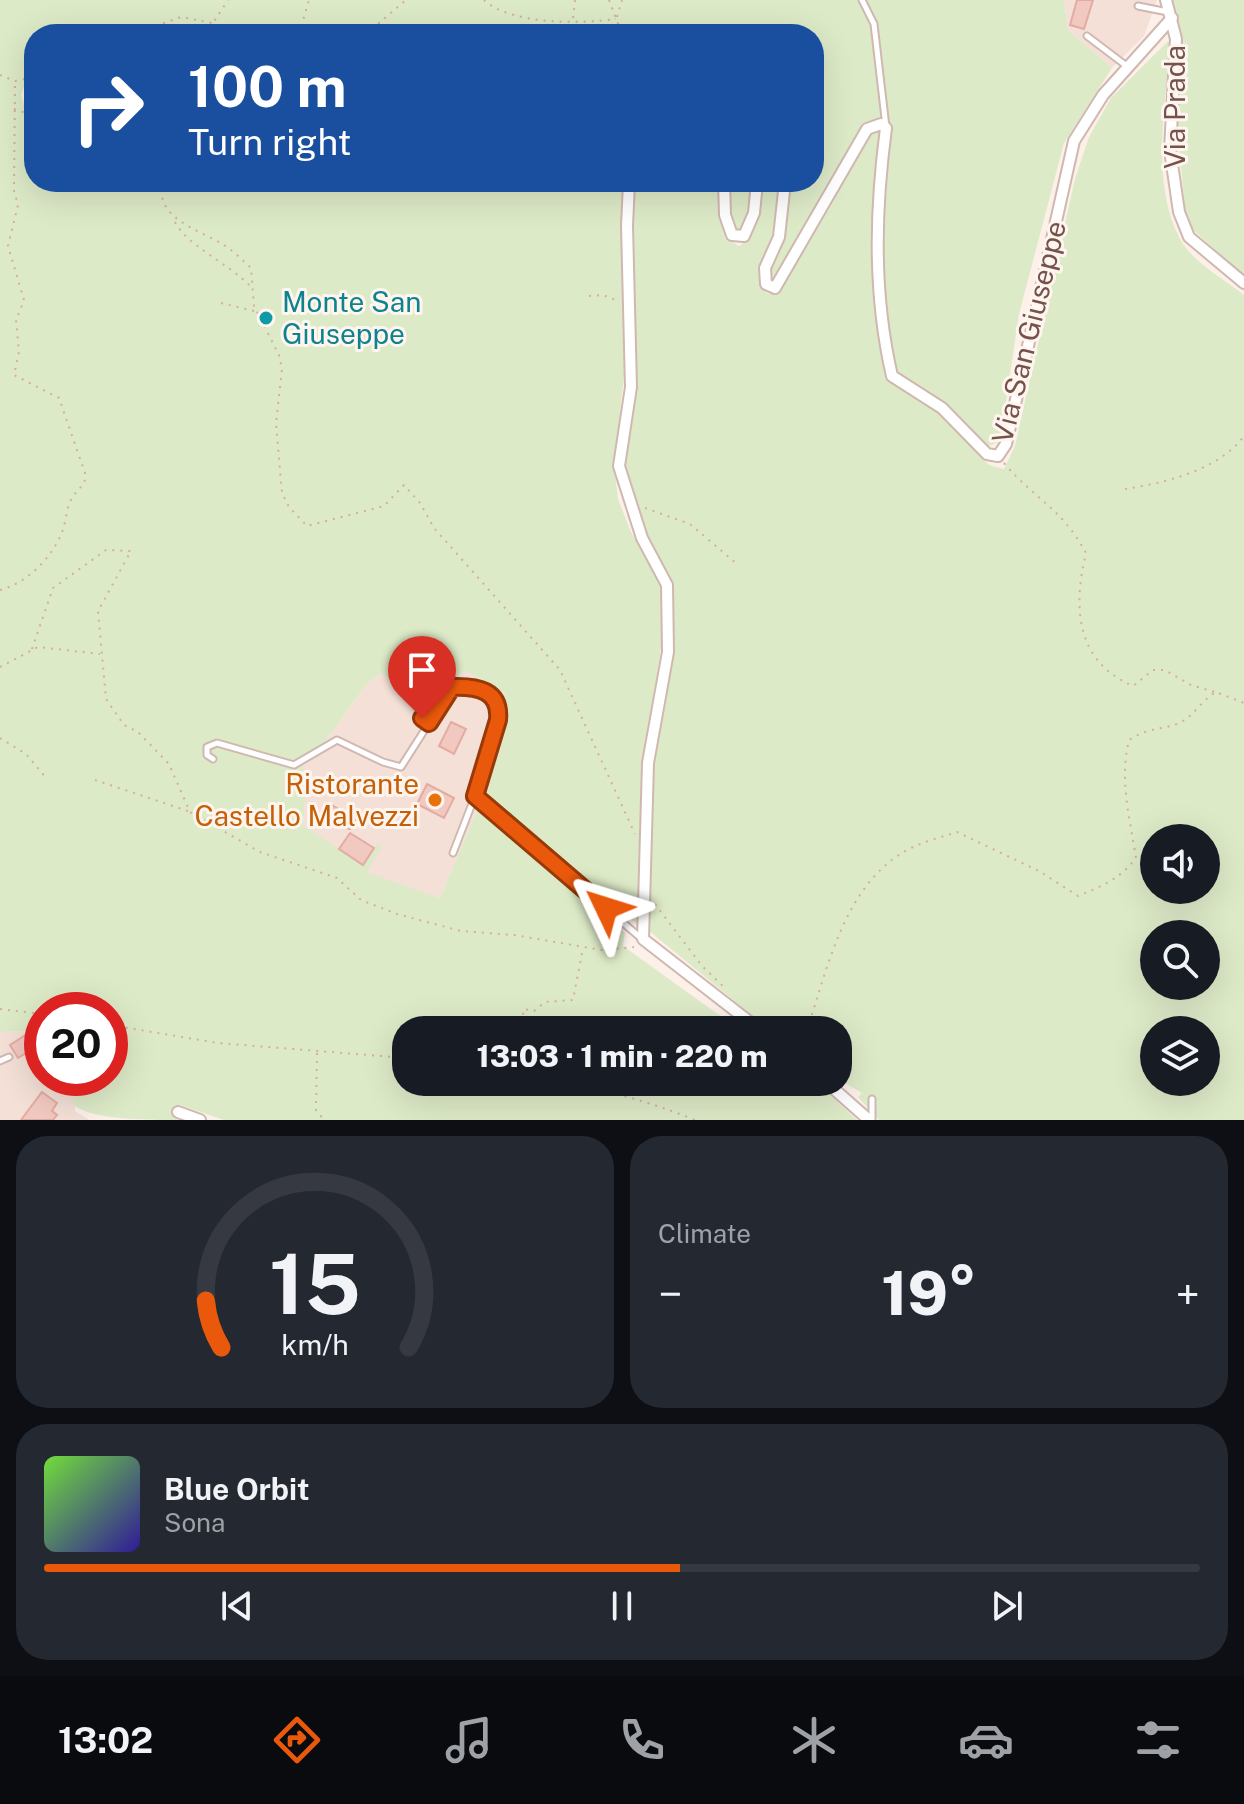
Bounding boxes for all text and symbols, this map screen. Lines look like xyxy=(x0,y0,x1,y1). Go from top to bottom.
street label: Via Prada xyxy=(1158,45,1191,169)
text: 100 m xyxy=(188,54,347,120)
icon: right xyxy=(56,56,160,160)
text: Turn right xyxy=(188,121,351,163)
street label: Via San Giuseppe xyxy=(985,217,1072,447)
place label: Monte San Giuseppe xyxy=(282,285,421,350)
marker: Monte San Giuseppe xyxy=(257,309,275,327)
pin xyxy=(388,636,456,718)
icon: arrive xyxy=(400,648,444,692)
place label: Ristorante Castello Malvezzi xyxy=(194,767,419,832)
marker: Ristorante Castello Malvezzi xyxy=(426,791,444,809)
map controls xyxy=(1140,824,1220,1096)
button: sound xyxy=(1140,824,1220,904)
position arrow xyxy=(564,866,648,950)
button: search xyxy=(1140,920,1220,1000)
speed limit sign: 20 xyxy=(24,992,128,1096)
button: layers xyxy=(1140,1016,1220,1096)
text: 13:03 · 1 min · 220 m xyxy=(477,1038,767,1074)
text: Climate xyxy=(658,1218,751,1249)
text: 15 xyxy=(269,1235,361,1333)
text: 19° xyxy=(881,1258,977,1329)
text: − xyxy=(658,1268,682,1320)
text: + xyxy=(1176,1268,1200,1320)
text: km/h xyxy=(281,1328,349,1361)
text: Blue Orbit xyxy=(164,1471,310,1507)
text: Sona xyxy=(164,1507,225,1538)
icon: previous xyxy=(215,1584,259,1628)
icon: pause xyxy=(600,1584,644,1628)
icon: next xyxy=(985,1584,1029,1628)
icon: directions xyxy=(269,1712,325,1768)
icon: music xyxy=(441,1712,497,1768)
icon: phone xyxy=(614,1712,670,1768)
icon: climate xyxy=(786,1712,842,1768)
icon: car xyxy=(958,1712,1014,1768)
icon: filters xyxy=(1130,1712,1186,1768)
text: 13:02 xyxy=(58,1719,153,1761)

